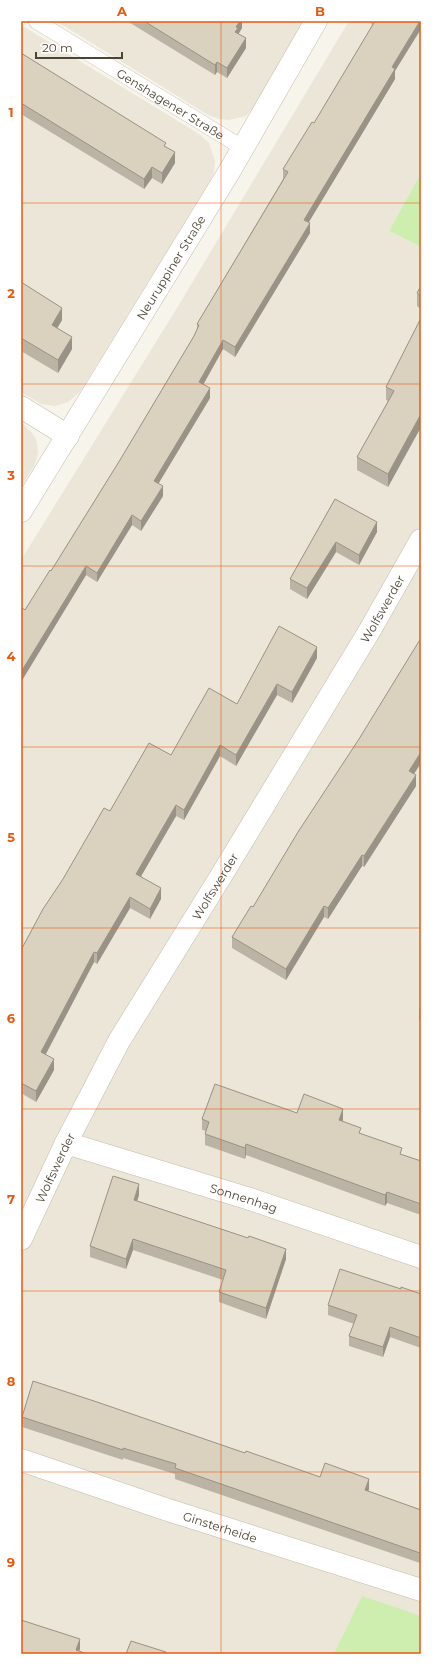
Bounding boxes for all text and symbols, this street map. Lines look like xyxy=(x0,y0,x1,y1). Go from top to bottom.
text: A xyxy=(116,3,128,19)
text: B xyxy=(315,3,325,19)
scale bar xyxy=(36,34,122,60)
text: 20 m xyxy=(42,40,73,55)
street label: Genshagener Straße xyxy=(114,65,227,142)
text: 1 xyxy=(8,104,14,120)
street label: Neuruppiner Straße xyxy=(133,212,208,322)
text: 2 xyxy=(7,285,15,301)
text: 3 xyxy=(6,467,15,483)
street label: Wolfswerder xyxy=(357,572,407,645)
text: 4 xyxy=(7,648,16,664)
text: 5 xyxy=(7,829,15,845)
street label: Wolfswerder xyxy=(188,850,241,922)
text: 6 xyxy=(7,1010,16,1026)
street label: Wolfswerder xyxy=(32,1130,78,1205)
street label: Sonnenhag xyxy=(208,1180,280,1215)
text: 7 xyxy=(7,1191,15,1207)
text: 8 xyxy=(7,1373,16,1389)
street label: Ginsterheide xyxy=(181,1508,259,1545)
text: 9 xyxy=(7,1554,15,1570)

